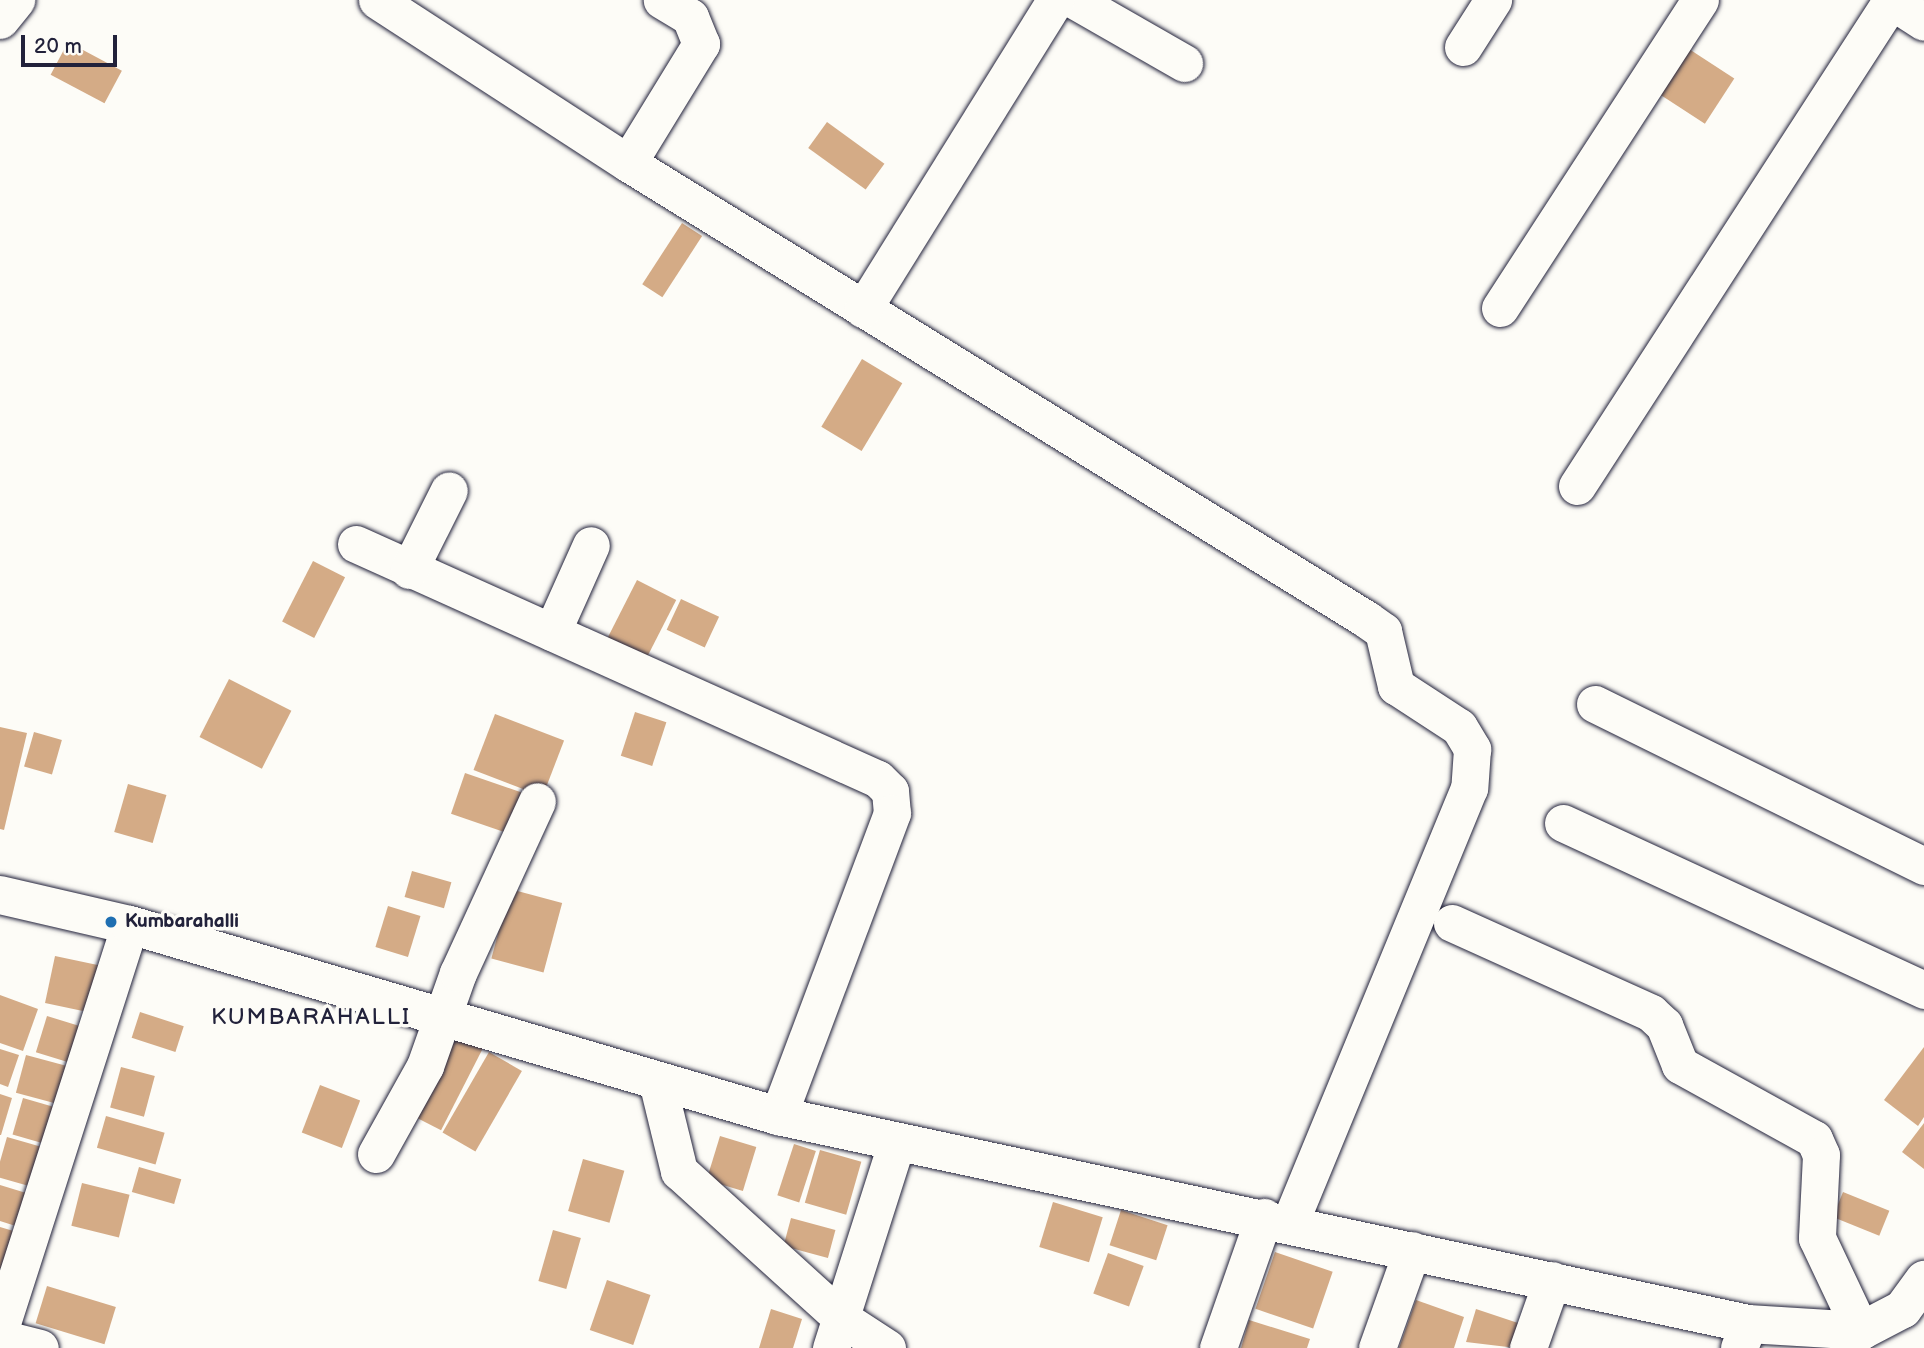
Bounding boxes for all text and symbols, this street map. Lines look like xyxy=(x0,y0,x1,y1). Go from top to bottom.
scale bar xyxy=(24,21,121,65)
text: 20 m xyxy=(34,34,82,59)
place label: Kumbarahalli xyxy=(125,911,239,933)
marker: Kumbarahalli xyxy=(103,914,119,930)
district label: KUMBARAHALLI xyxy=(212,1003,410,1031)

